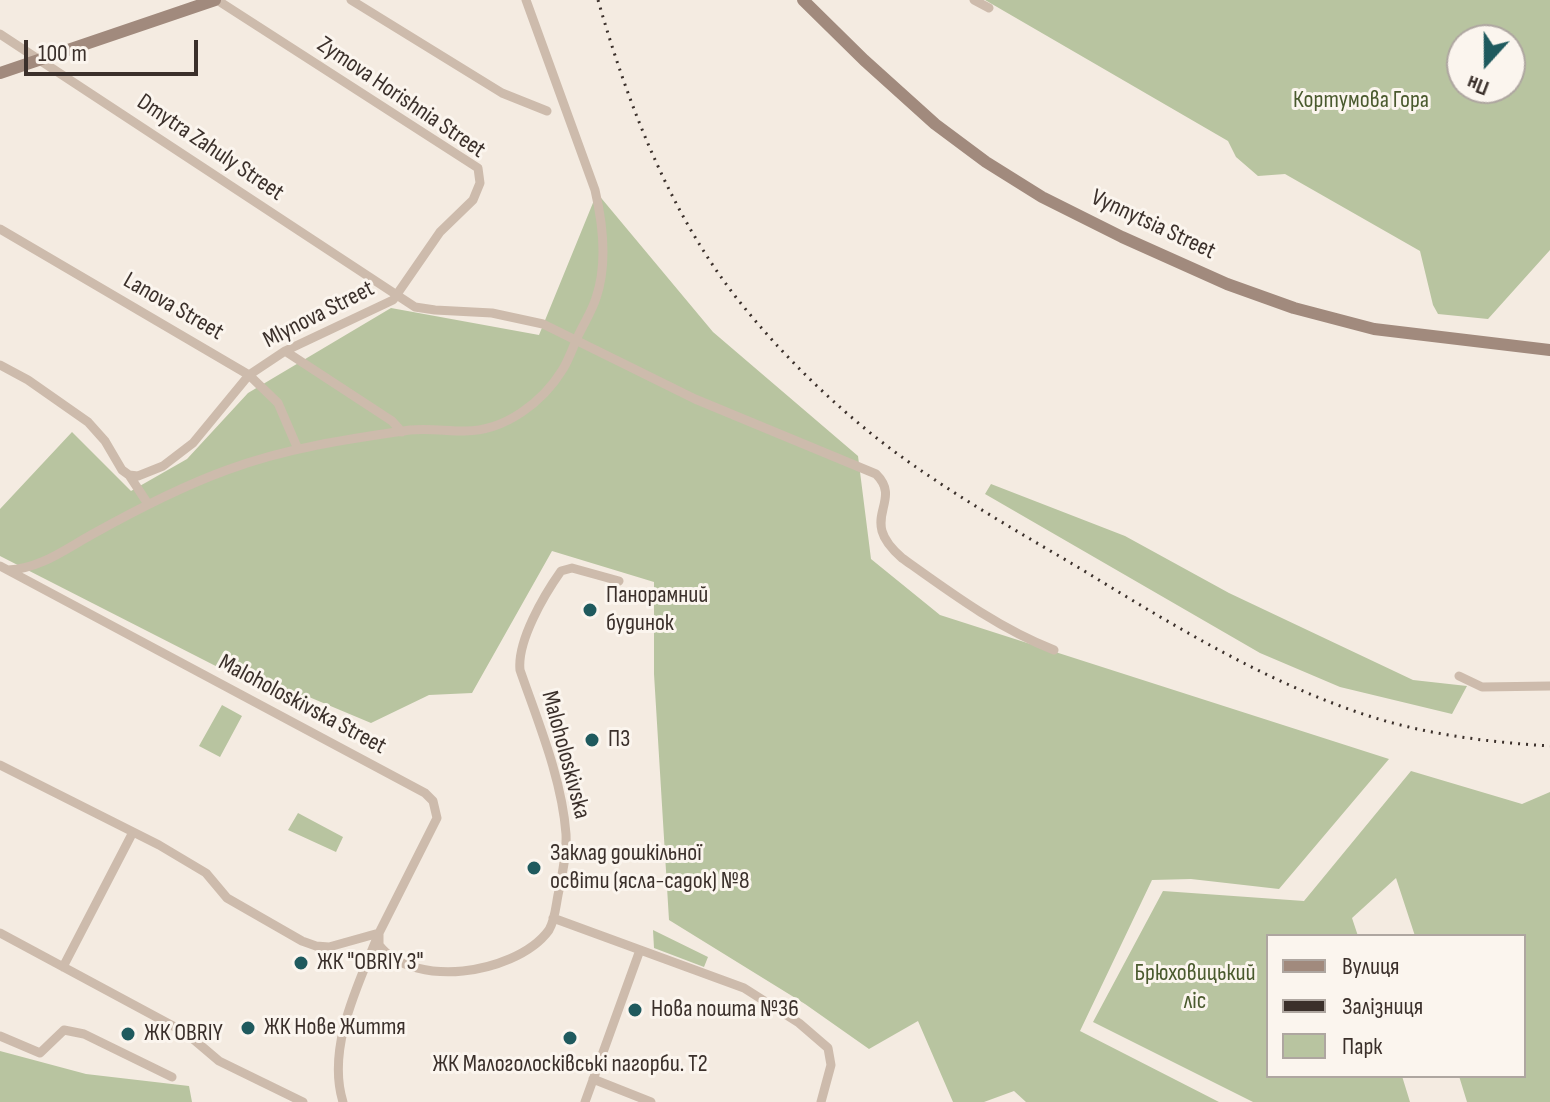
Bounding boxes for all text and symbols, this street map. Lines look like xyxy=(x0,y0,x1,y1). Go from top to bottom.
scale bar xyxy=(28,24,202,74)
north arrow xyxy=(1446,24,1526,104)
street label: Zymova Horishnia Street xyxy=(311,31,491,165)
text: 100 m xyxy=(38,39,87,68)
text: Пн xyxy=(1463,69,1493,101)
park label: Кортумова Гора xyxy=(1293,87,1429,115)
street label: Dmytra Zahuly Street xyxy=(131,88,289,208)
street label: Vynnytsia Street xyxy=(1086,184,1220,266)
street label: Lanova Street xyxy=(118,267,228,347)
street label: Mlynova Street xyxy=(259,275,379,355)
place label: Панорамний будинок xyxy=(606,582,708,638)
marker: Панорамний будинок xyxy=(581,601,599,619)
street label: Maloholoskivska Street xyxy=(213,649,391,761)
street label: Maloholoskivska xyxy=(534,688,596,822)
place label: П3 xyxy=(608,726,630,754)
marker: П3 xyxy=(583,731,601,749)
place label: Заклад дошкільної освіти (ясла-садок) №8 xyxy=(550,840,749,896)
marker: Заклад дошкільної освіти (ясла-садок) №8 xyxy=(525,859,543,877)
legend xyxy=(1266,934,1526,1078)
place label: ЖК "OBRIY 3" xyxy=(317,949,423,977)
text: Вулиця xyxy=(1342,952,1400,981)
marker: ЖК "OBRIY 3" xyxy=(292,954,310,972)
park label: Брюховицький ліс xyxy=(1134,960,1256,1016)
text: Залізниця xyxy=(1342,992,1423,1021)
place label: Нова пошта №36 xyxy=(651,996,799,1024)
marker: Нова пошта №36 xyxy=(626,1001,644,1019)
place label: ЖК Нове Життя xyxy=(264,1014,406,1042)
marker: ЖК Нове Життя xyxy=(239,1019,257,1037)
place label: ЖК OBRIY xyxy=(144,1020,223,1048)
marker: ЖК OBRIY xyxy=(119,1025,137,1043)
marker: ЖК Малоголосківські пагорби. Т2 xyxy=(561,1029,579,1047)
text: Парк xyxy=(1342,1032,1382,1061)
place label: ЖК Малоголосківські пагорби. Т2 xyxy=(432,1051,708,1079)

